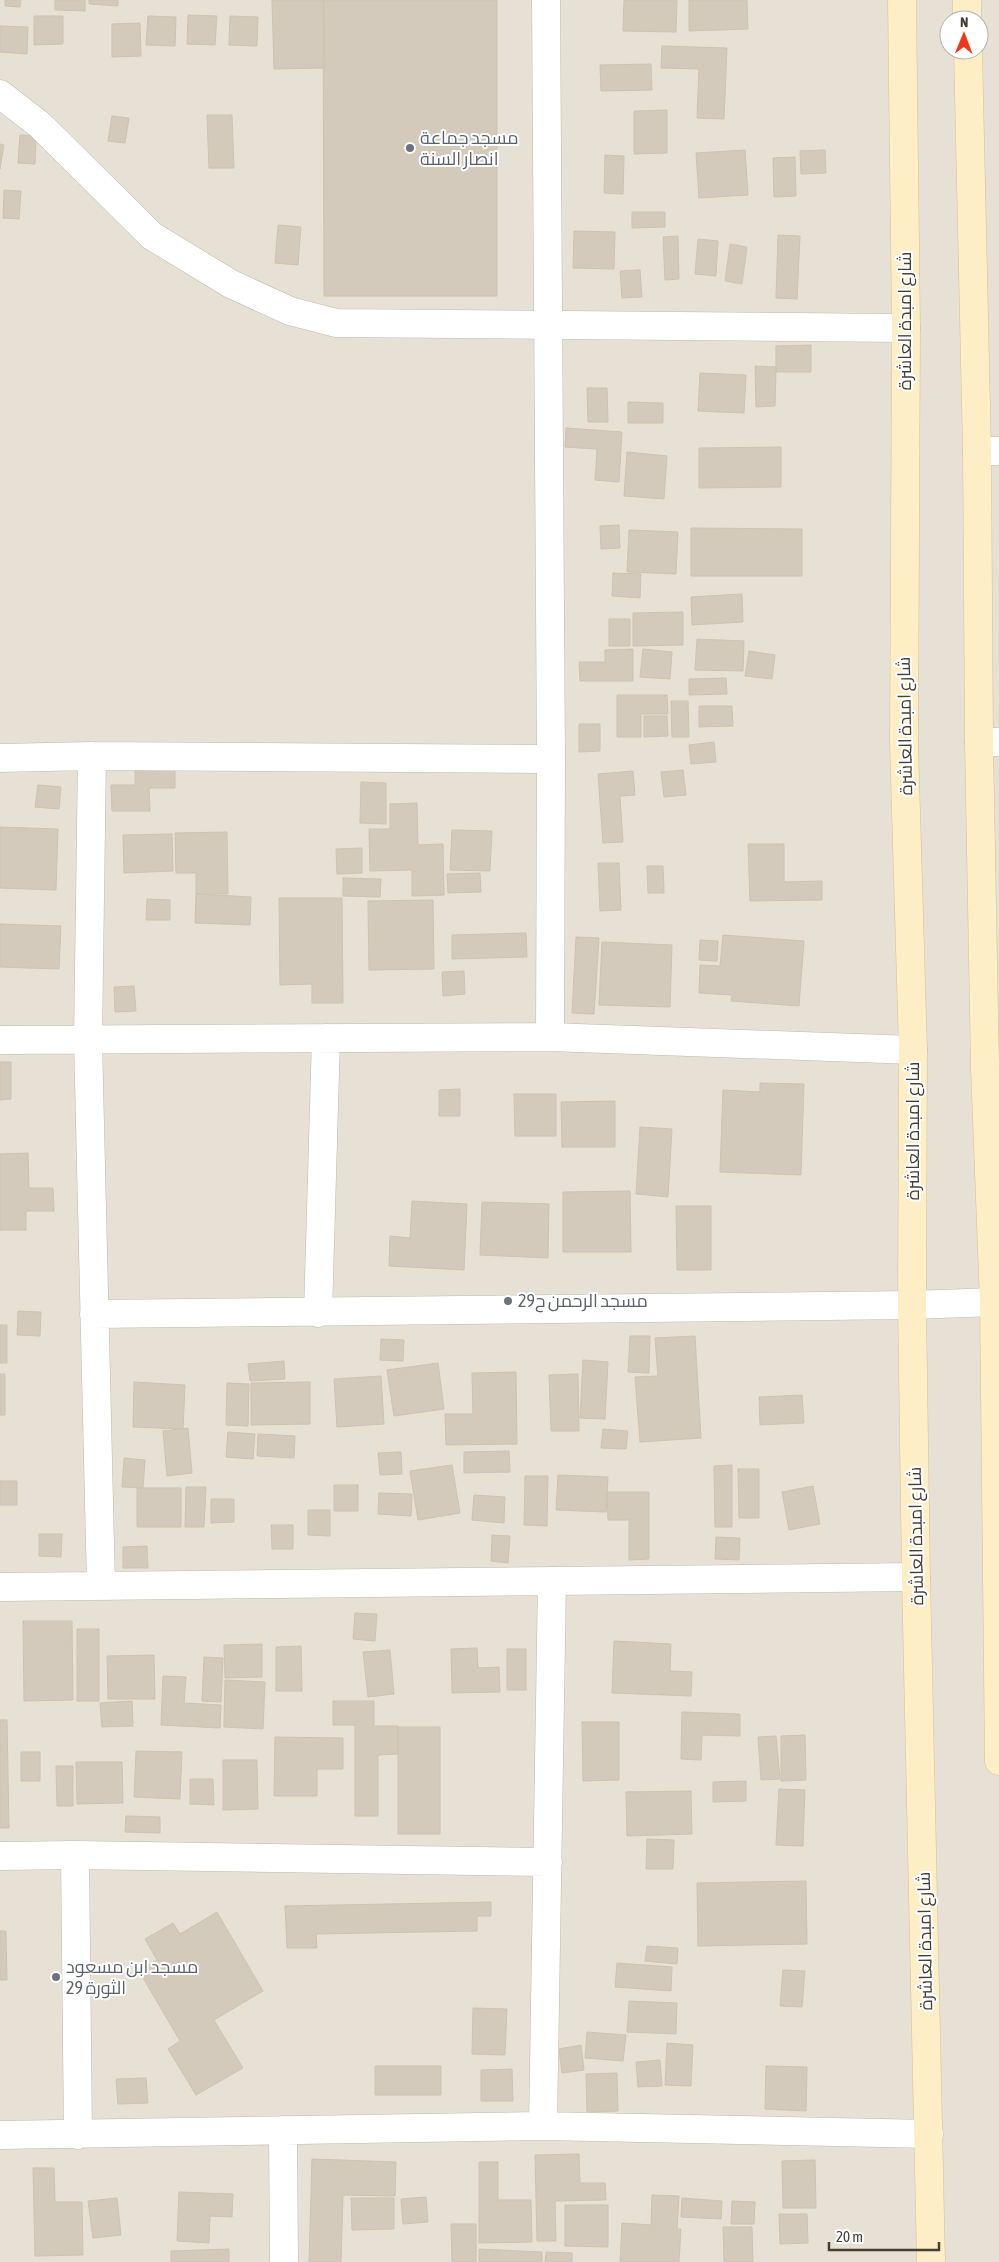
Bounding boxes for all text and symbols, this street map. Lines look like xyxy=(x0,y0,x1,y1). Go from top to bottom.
north arrow xyxy=(939,10,989,60)
text: N xyxy=(960,14,968,30)
place label: مسجد جماعة انصار السنة xyxy=(420,127,519,170)
marker: مسجد جماعة انصار السنة xyxy=(404,142,416,154)
street label: شارع امبدة العاشرة xyxy=(894,252,917,390)
street label: شارع امبدة العاشرة xyxy=(893,656,918,796)
street label: شارع امبدة العاشرة xyxy=(902,1062,925,1200)
place label: مسجد الرحمن ح29 xyxy=(518,1290,648,1313)
marker: مسجد الرحمن ح29 xyxy=(502,1295,514,1307)
street label: شارع امبدة العاشرة xyxy=(904,1466,929,1606)
street label: شارع امبدة العاشرة xyxy=(913,1871,938,2011)
place label: مسجد ابن مسعود الثورة 29 xyxy=(66,1956,198,1999)
marker: مسجد ابن مسعود الثورة 29 xyxy=(50,1971,62,1983)
scale bar xyxy=(829,2220,939,2252)
text: 20 m xyxy=(836,2228,863,2245)

